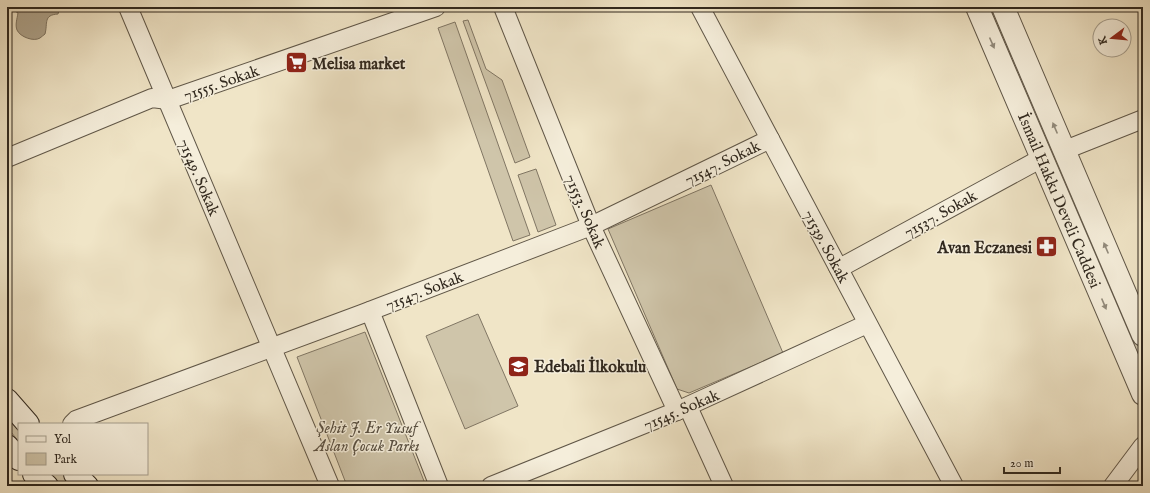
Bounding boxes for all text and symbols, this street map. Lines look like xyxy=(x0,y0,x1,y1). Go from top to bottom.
north arrow xyxy=(1092,18,1132,58)
text: K xyxy=(1095,34,1111,46)
one-way arrow xyxy=(990,37,996,49)
supermarket icon: Melisa market xyxy=(283,50,309,76)
place label: Melisa market xyxy=(312,55,406,75)
street label: 71555. Sokak xyxy=(181,62,262,106)
street label: İsmail Hakkı Develi Caddesi xyxy=(1012,109,1106,292)
one-way arrow xyxy=(1052,122,1058,134)
street label: 71549. Sokak xyxy=(173,136,224,220)
street label: 71547. Sokak xyxy=(682,137,764,191)
street label: 71553. Sokak xyxy=(560,172,609,252)
street label: 71537. Sokak xyxy=(901,186,981,243)
street label: 71539. Sokak xyxy=(798,207,853,287)
pharmacy icon: Avan Eczanesi xyxy=(1034,234,1060,260)
place label: Avan Eczanesi xyxy=(937,239,1033,259)
one-way arrow xyxy=(1103,242,1109,253)
street label: 71547. Sokak xyxy=(383,268,467,316)
one-way arrow xyxy=(1102,298,1108,310)
school or university icon: Edebali İlkokulu xyxy=(506,353,532,379)
place label: Edebali İlkokulu xyxy=(534,356,647,378)
street label: 71545. Sokak xyxy=(641,386,723,436)
park label: Şehit J. Er Yusuf Aslan Çocuk Parkı xyxy=(312,419,422,457)
legend xyxy=(18,423,148,475)
text: Yol xyxy=(54,432,72,447)
scale bar xyxy=(1004,449,1060,475)
text: Park xyxy=(54,452,77,467)
text: 20 m xyxy=(1010,456,1033,471)

